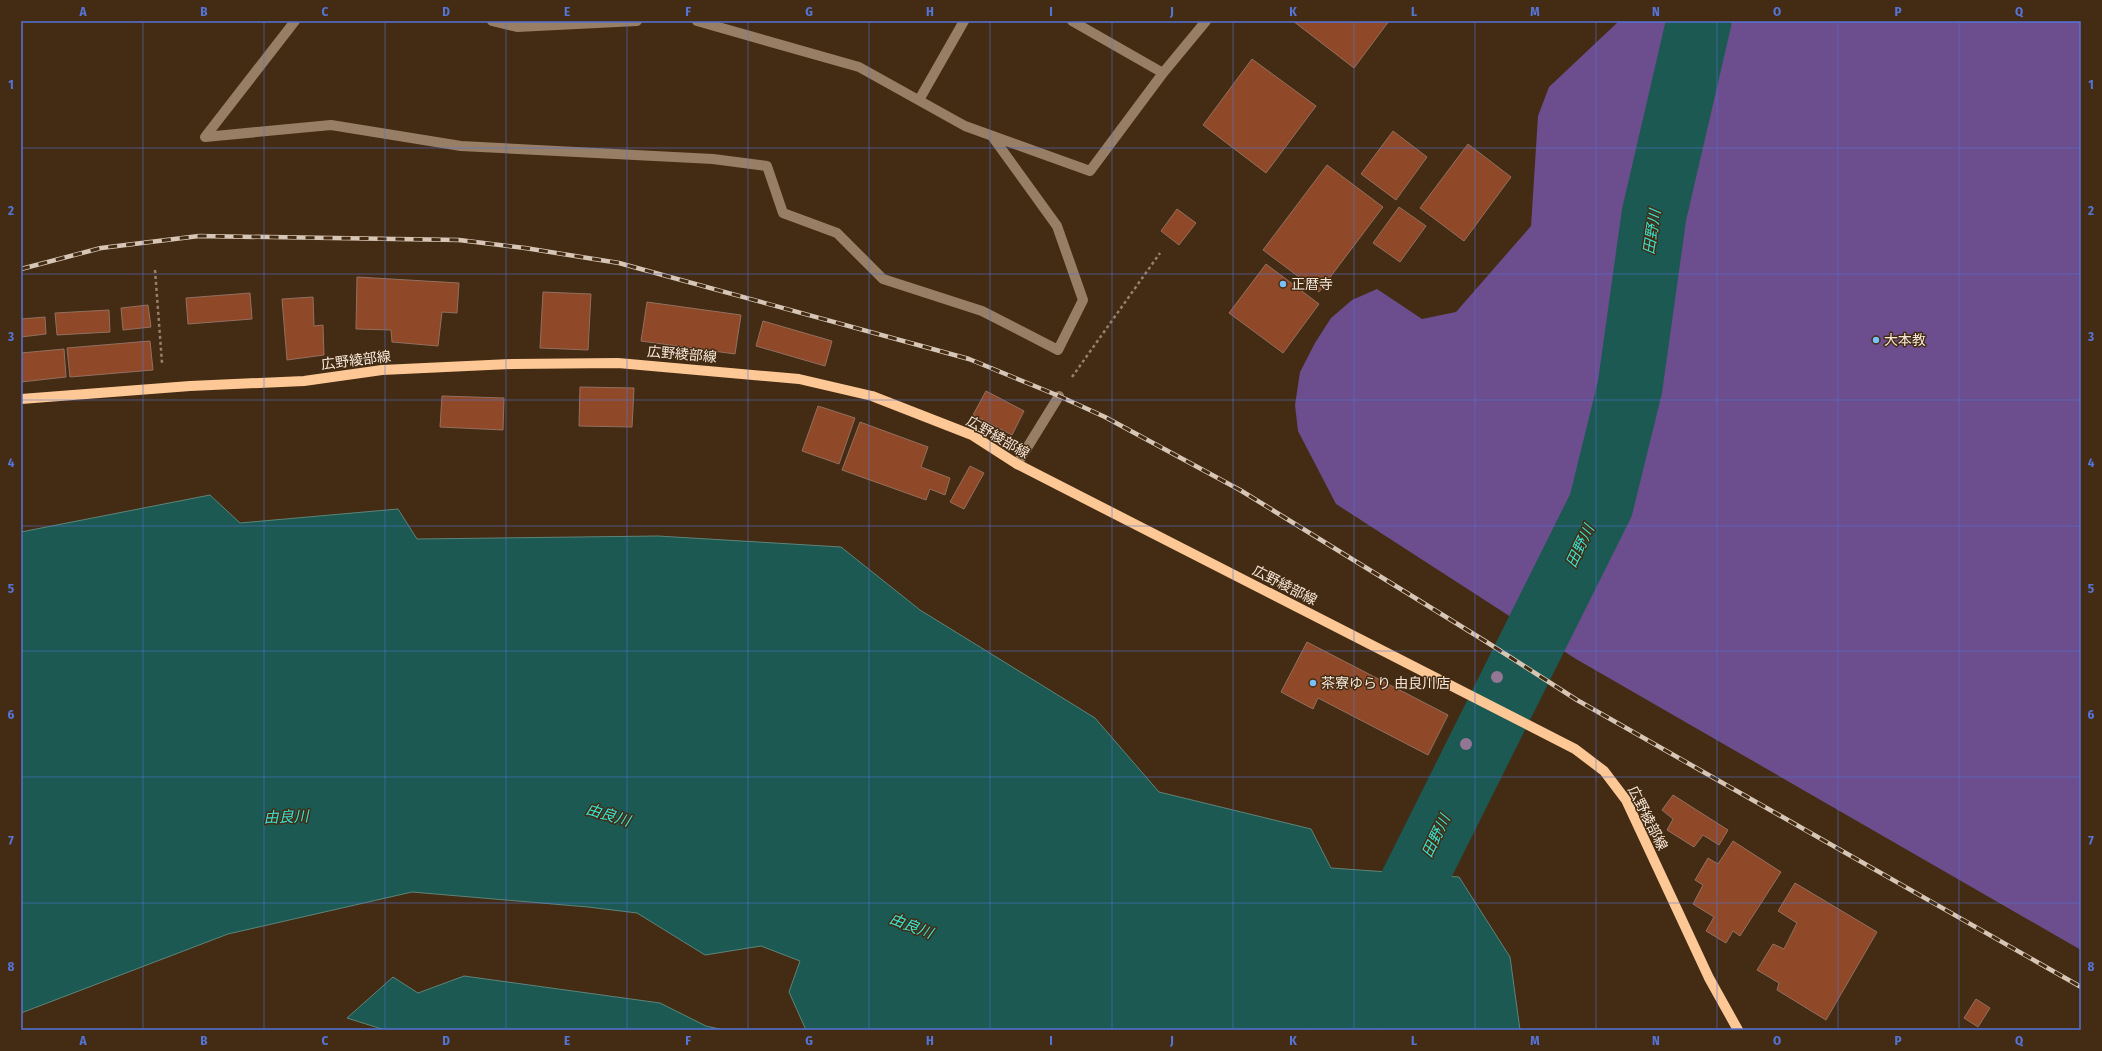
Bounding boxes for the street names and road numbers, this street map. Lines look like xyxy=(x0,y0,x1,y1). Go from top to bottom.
street label: 広野綾部線 xyxy=(646,343,718,366)
street label: 広野綾部線 xyxy=(320,348,392,373)
street label: 広野綾部線 xyxy=(963,413,1032,462)
street label: 広野綾部線 xyxy=(1250,562,1320,609)
street label: 広野綾部線 xyxy=(1624,783,1671,853)

